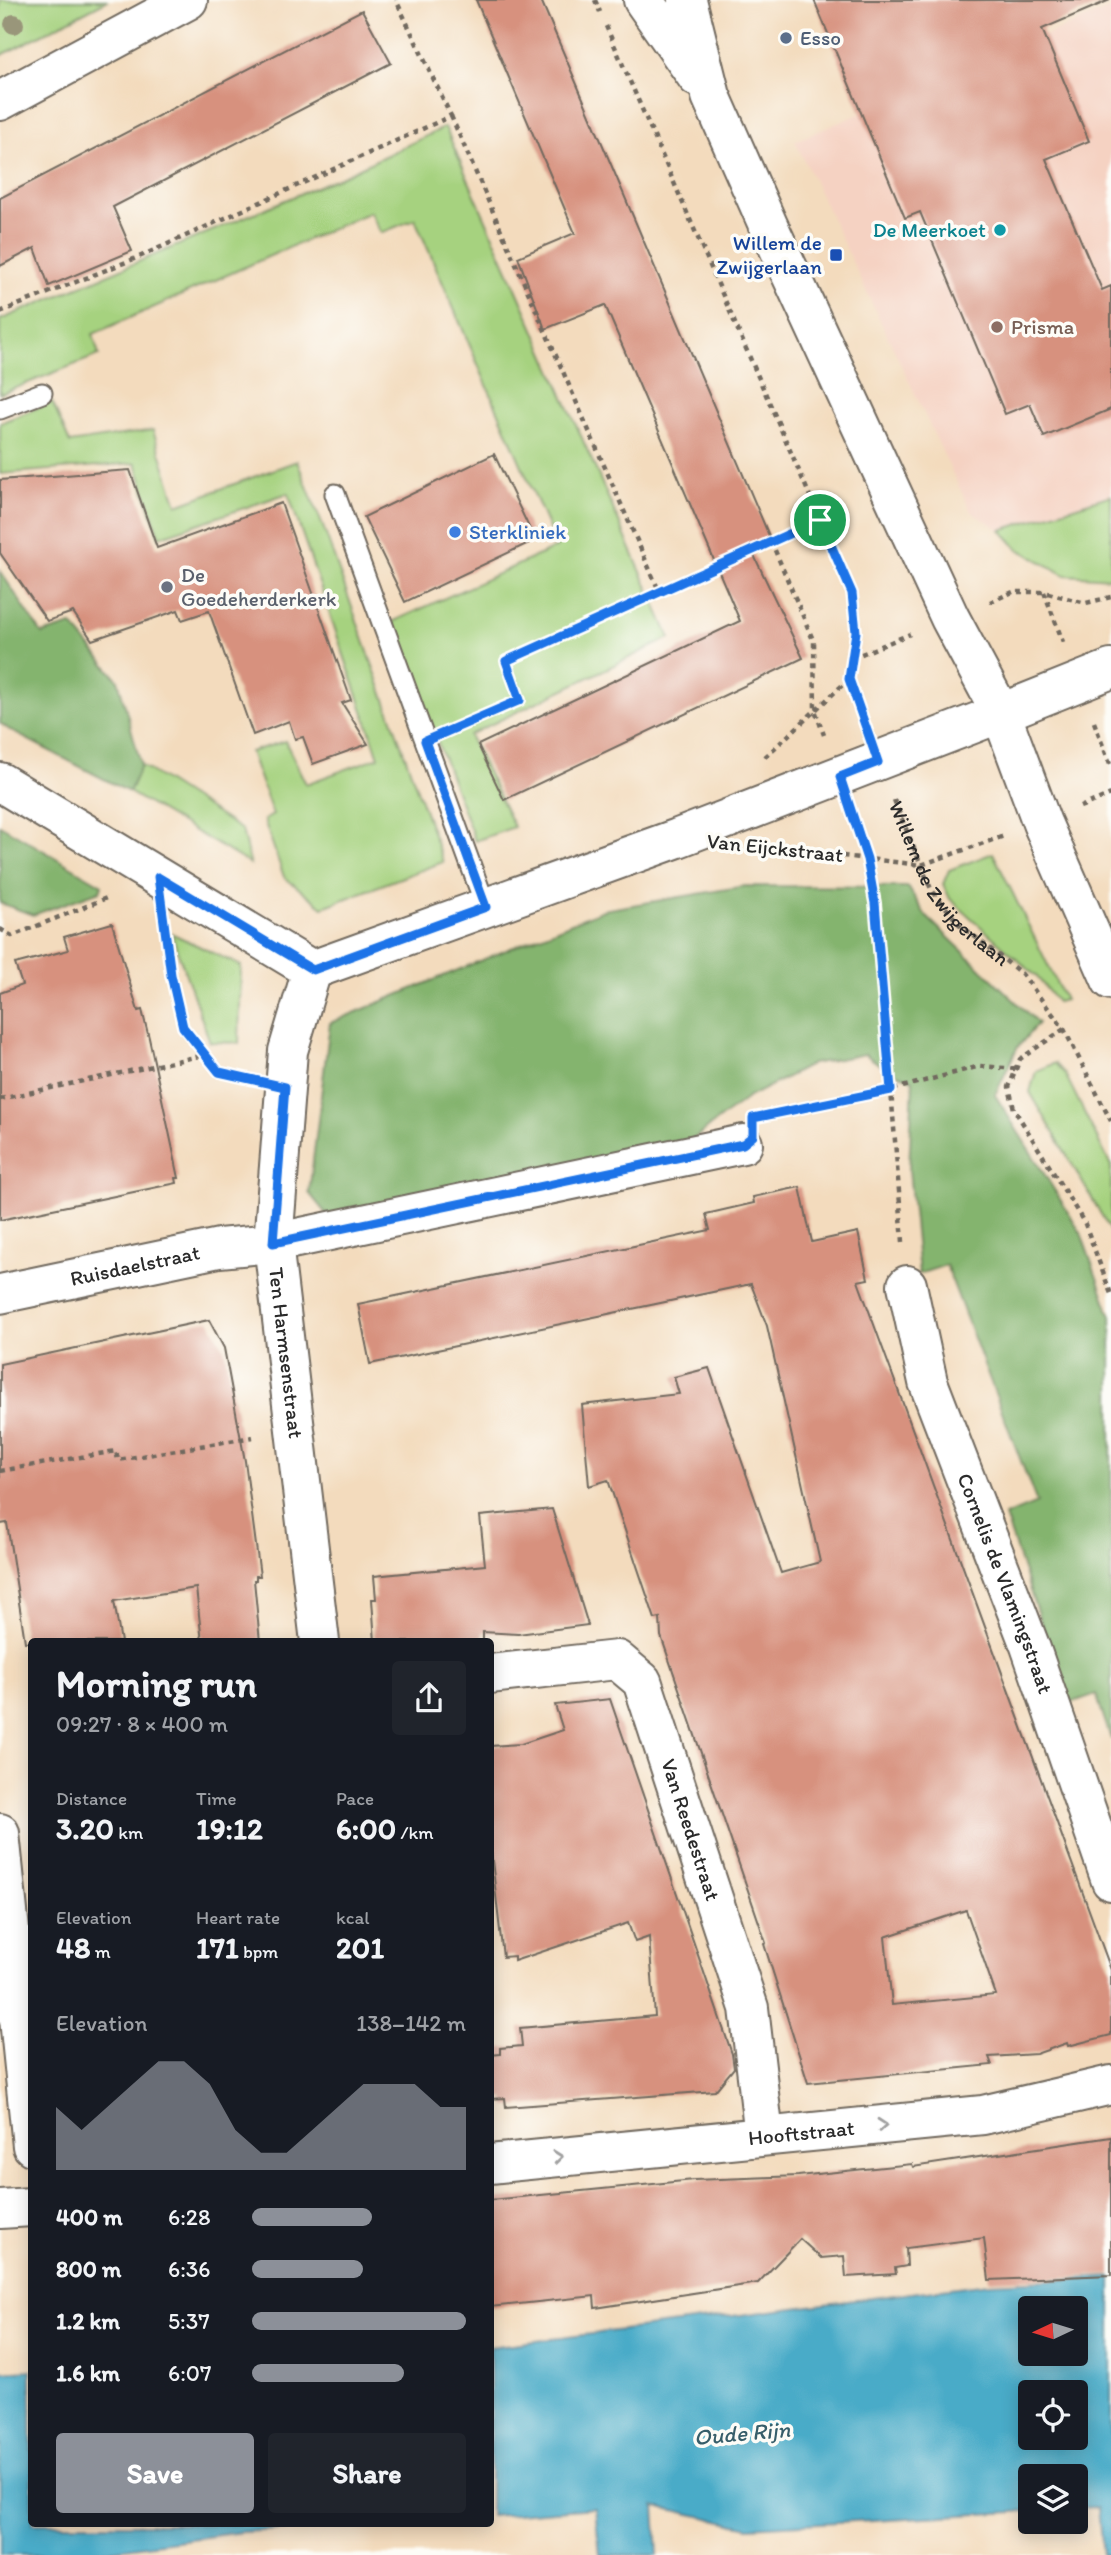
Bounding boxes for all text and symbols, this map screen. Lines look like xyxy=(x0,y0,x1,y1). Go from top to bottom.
place label: Esso xyxy=(800,25,841,50)
marker: Esso xyxy=(778,30,794,46)
place label: De Meerkoet xyxy=(873,217,986,242)
marker: De Meerkoet xyxy=(992,222,1008,238)
place label: Willem de Zwijgerlaan xyxy=(717,230,822,279)
marker: Willem de Zwijgerlaan xyxy=(828,247,844,263)
place label: Prisma xyxy=(1011,314,1074,339)
marker: Prisma xyxy=(989,319,1005,335)
pin xyxy=(790,490,850,550)
icon: arrive xyxy=(801,501,839,539)
place label: Sterkliniek xyxy=(469,519,566,544)
marker: Sterkliniek xyxy=(447,524,463,540)
place label: De Goedeherderkerk xyxy=(181,562,337,611)
marker: De Goedeherderkerk xyxy=(159,579,175,595)
street label: Willem de Zwijgerlaan xyxy=(884,797,1015,971)
street label: Van Eijckstraat xyxy=(706,828,844,867)
street label: Ruisdaelstraat xyxy=(68,1239,202,1291)
street label: Ten Harmsenstraat xyxy=(264,1266,309,1440)
street label: Cornelis de Vlamingstraat xyxy=(952,1470,1058,1697)
text: Morning run xyxy=(56,1661,257,1707)
button: share xyxy=(392,1661,466,1735)
text: 09:27 · 8 × 400 m xyxy=(56,1710,228,1738)
street label: Van Reedestraat xyxy=(656,1755,726,1904)
text: Distance xyxy=(56,1787,127,1810)
text: Time xyxy=(196,1787,237,1810)
text: Pace xyxy=(336,1787,374,1810)
text: 3.20 xyxy=(56,1810,114,1847)
text: 19:12 xyxy=(196,1810,263,1847)
text: 6:00 xyxy=(336,1810,396,1847)
text: km xyxy=(114,1821,143,1844)
text: /km xyxy=(396,1821,434,1844)
text: Elevation xyxy=(56,1906,132,1929)
text: Heart rate xyxy=(196,1906,280,1929)
text: kcal xyxy=(336,1906,370,1929)
text: 48 xyxy=(56,1929,90,1966)
text: 171 xyxy=(196,1929,239,1966)
text: 201 xyxy=(336,1929,384,1966)
text: m xyxy=(90,1940,111,1963)
text: bpm xyxy=(239,1940,278,1963)
text: Elevation xyxy=(56,2009,147,2037)
text: 138–142 m xyxy=(356,2009,466,2037)
street label: Hooftstraat xyxy=(747,2115,856,2150)
one-way arrow xyxy=(877,2118,888,2133)
one-way arrow xyxy=(553,2150,564,2165)
text: 400 m xyxy=(56,2203,123,2231)
text: 6:28 xyxy=(168,2203,211,2231)
text: 800 m xyxy=(56,2255,121,2283)
text: 6:36 xyxy=(168,2255,211,2283)
north arrow xyxy=(1018,2296,1088,2366)
map controls xyxy=(1018,2296,1088,2534)
text: 1.2 km xyxy=(56,2307,120,2335)
text: 5:37 xyxy=(168,2307,210,2335)
text: 1.6 km xyxy=(56,2359,120,2387)
text: 6:07 xyxy=(168,2359,211,2387)
button: locate xyxy=(1018,2380,1088,2450)
water label: Oude Rijn xyxy=(693,2415,792,2451)
button: Save xyxy=(56,2433,254,2513)
button: Share xyxy=(268,2433,466,2513)
button: layers xyxy=(1018,2464,1088,2534)

